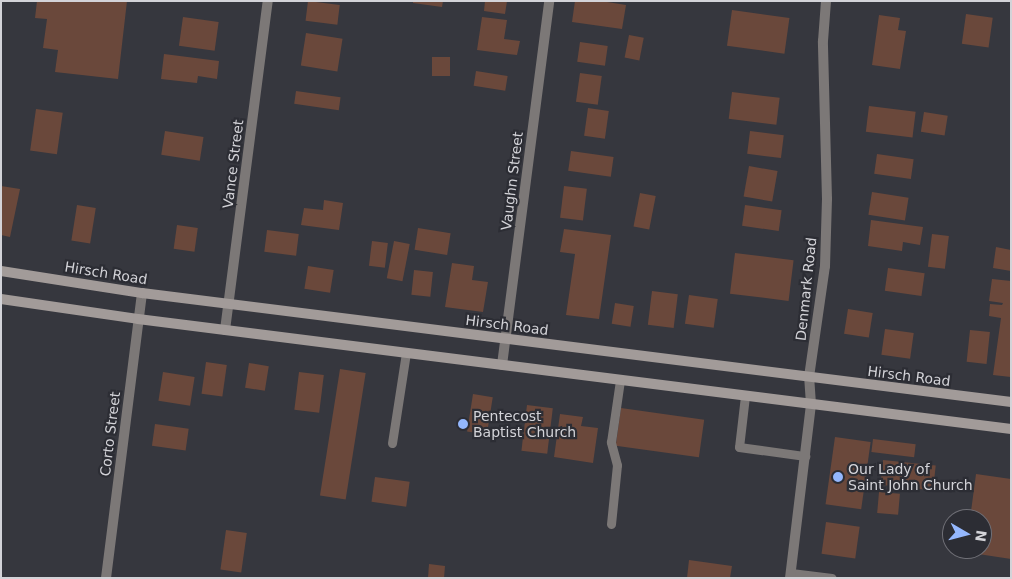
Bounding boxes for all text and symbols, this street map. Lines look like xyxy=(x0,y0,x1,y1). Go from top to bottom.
street label: Vance Street xyxy=(219,119,247,209)
street label: Vaughn Street xyxy=(498,131,526,231)
street label: Denmark Road xyxy=(792,236,820,342)
street label: Hirsch Road xyxy=(63,258,149,288)
street label: Hirsch Road xyxy=(464,312,550,338)
street label: Hirsch Road xyxy=(866,363,952,389)
street label: Corto Street xyxy=(96,391,124,477)
place label: Pentecost Baptist Church xyxy=(473,408,576,441)
marker: Pentecost Baptist Church xyxy=(457,418,469,430)
place label: Our Lady of Saint John Church xyxy=(848,461,973,494)
marker: Our Lady of Saint John Church xyxy=(832,471,844,483)
north arrow xyxy=(942,509,992,559)
text: N xyxy=(972,529,990,543)

